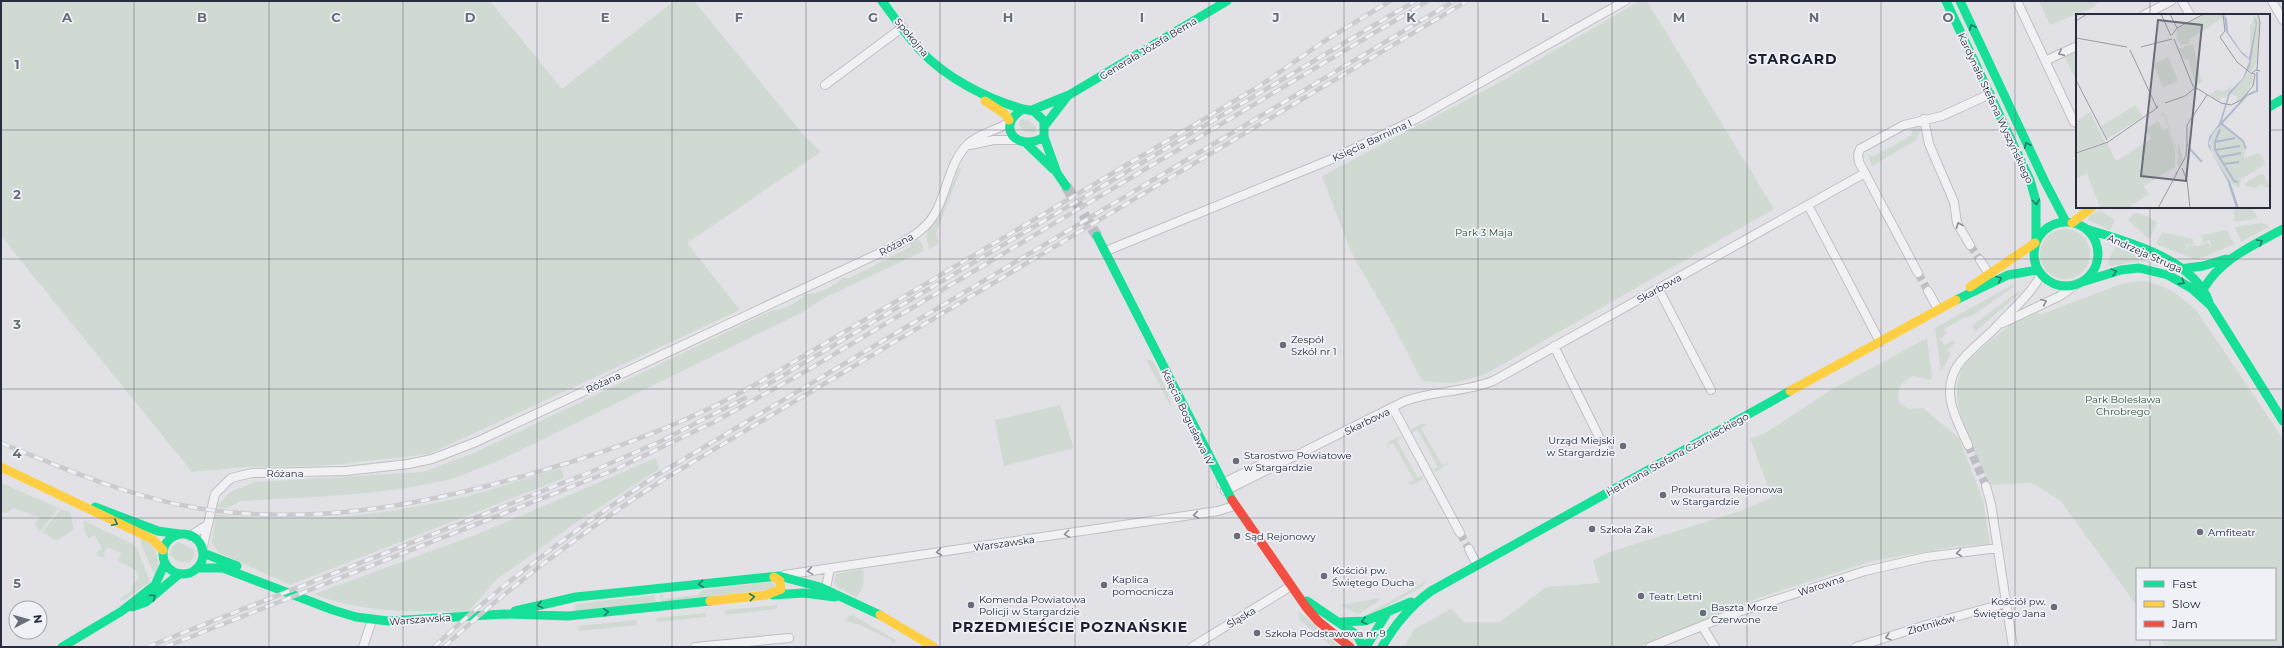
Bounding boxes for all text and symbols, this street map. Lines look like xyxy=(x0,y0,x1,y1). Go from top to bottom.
text: A xyxy=(61,9,73,25)
text: B xyxy=(197,9,207,25)
text: C xyxy=(331,9,341,25)
text: D xyxy=(465,9,476,25)
text: E xyxy=(601,9,610,25)
text: F xyxy=(735,9,743,25)
text: G xyxy=(868,9,878,25)
text: H xyxy=(1003,9,1013,25)
text: I xyxy=(1140,9,1144,25)
text: J xyxy=(1271,9,1280,25)
text: K xyxy=(1406,9,1416,25)
text: L xyxy=(1541,9,1549,25)
text: M xyxy=(1673,9,1685,25)
text: N xyxy=(1809,9,1819,25)
text: O xyxy=(1943,9,1954,25)
street label: Generała Józefa Bema xyxy=(1097,14,1199,83)
inset map xyxy=(2076,14,2270,208)
street label: Spokojna xyxy=(892,15,932,59)
one-way arrow xyxy=(1969,23,1977,31)
street label: Kardynała Stefana Wyszyńskiego xyxy=(1955,31,2036,186)
one-way arrow xyxy=(2058,48,2065,56)
district label: STARGARD xyxy=(1748,50,1838,68)
text: 1 xyxy=(14,56,20,72)
street label: Księcia Barnima I xyxy=(1330,116,1414,165)
one-way arrow xyxy=(2024,141,2032,149)
text: 2 xyxy=(13,186,21,202)
one-way arrow xyxy=(2031,199,2040,206)
one-way arrow xyxy=(1956,221,1964,228)
park label: Park 3 Maja xyxy=(1455,226,1513,239)
street label: Różana xyxy=(877,230,916,259)
street label: Andrzeja Struga xyxy=(2105,231,2184,276)
one-way arrow xyxy=(2255,240,2263,247)
one-way arrow xyxy=(2110,268,2117,277)
street label: Skarbowa xyxy=(1635,271,1684,306)
one-way arrow xyxy=(1995,276,2002,284)
one-way arrow xyxy=(2178,278,2185,285)
one-way arrow xyxy=(2041,299,2048,307)
text: 3 xyxy=(12,316,21,332)
place label: Zespół Szkół nr 1 xyxy=(1291,333,1337,358)
marker: Zespół Szkół nr 1 xyxy=(1278,340,1288,350)
street label: Księcia Bogusława IV xyxy=(1159,367,1216,467)
street label: Różana xyxy=(584,369,623,396)
park label: Park Bolesława Chrobrego xyxy=(2085,393,2161,418)
street label: Skarbowa xyxy=(1342,405,1392,438)
street label: Hetmana Stefana Czarnieckiego xyxy=(1604,410,1751,499)
place label: Urząd Miejski w Stargardzie xyxy=(1547,434,1615,459)
marker: Urząd Miejski w Stargardzie xyxy=(1618,441,1628,451)
text: 4 xyxy=(13,445,22,461)
place label: Starostwo Powiatowe w Stargardzie xyxy=(1244,449,1352,474)
marker: Starostwo Powiatowe w Stargardzie xyxy=(1231,456,1241,466)
street label: Różana xyxy=(266,467,304,480)
place label: Prokuratura Rejonowa w Stargardzie xyxy=(1671,483,1783,508)
marker: Prokuratura Rejonowa w Stargardzie xyxy=(1658,490,1668,500)
one-way arrow xyxy=(1193,510,1199,519)
one-way arrow xyxy=(110,518,118,526)
place label: Szkoła Żak xyxy=(1600,523,1653,536)
marker: Szkoła Żak xyxy=(1587,524,1597,534)
place label: Amfiteatr xyxy=(2208,526,2256,539)
marker: Amfiteatr xyxy=(2195,527,2205,537)
one-way arrow xyxy=(1064,529,1070,538)
place label: Sąd Rejonowy xyxy=(1245,530,1316,543)
marker: Sąd Rejonowy xyxy=(1232,531,1242,541)
street label: Warszawska xyxy=(973,533,1035,554)
one-way arrow xyxy=(936,547,942,556)
one-way arrow xyxy=(1956,548,1962,557)
place label: Kościół pw. Świętego Ducha xyxy=(1332,564,1414,589)
one-way arrow xyxy=(807,566,813,575)
legend xyxy=(2136,568,2276,640)
marker: Kościół pw. Świętego Ducha xyxy=(1319,571,1329,581)
street label: Warowna xyxy=(1796,572,1846,599)
place label: Kaplica pomocnicza xyxy=(1112,573,1174,598)
text: 5 xyxy=(13,575,21,591)
text: Fast xyxy=(2172,576,2197,591)
one-way arrow xyxy=(698,580,705,589)
marker: Kaplica pomocnicza xyxy=(1099,580,1109,590)
place label: Teatr Letni xyxy=(1649,590,1702,603)
marker: Teatr Letni xyxy=(1636,591,1646,601)
one-way arrow xyxy=(749,592,755,601)
place label: Komenda Powiatowa Policji w Stargardzie xyxy=(979,593,1086,618)
one-way arrow xyxy=(149,595,156,602)
place label: Kościół pw. Świętego Jana xyxy=(1973,595,2046,620)
text: Slow xyxy=(2172,596,2201,611)
north arrow xyxy=(8,600,48,640)
marker: Komenda Powiatowa Policji w Stargardzie xyxy=(966,600,976,610)
one-way arrow xyxy=(537,601,544,609)
place label: Baszta Morze Czerwone xyxy=(1711,601,1778,626)
marker: Kościół pw. Świętego Jana xyxy=(2049,602,2059,612)
street label: Śląska xyxy=(1224,604,1258,631)
one-way arrow xyxy=(603,608,610,617)
marker: Baszta Morze Czerwone xyxy=(1698,608,1708,618)
street label: Warszawska xyxy=(389,611,451,628)
street label: Złotników xyxy=(1905,611,1957,638)
text: N xyxy=(31,614,45,624)
one-way arrow xyxy=(1361,616,1368,624)
text: Jam xyxy=(2171,616,2198,631)
district label: PRZEDMIEŚCIE POZNAŃSKIE xyxy=(952,618,1188,636)
place label: Szkoła Podstawowa nr 9 xyxy=(1265,627,1386,640)
marker: Szkoła Podstawowa nr 9 xyxy=(1252,628,1262,638)
one-way arrow xyxy=(1885,632,1892,641)

